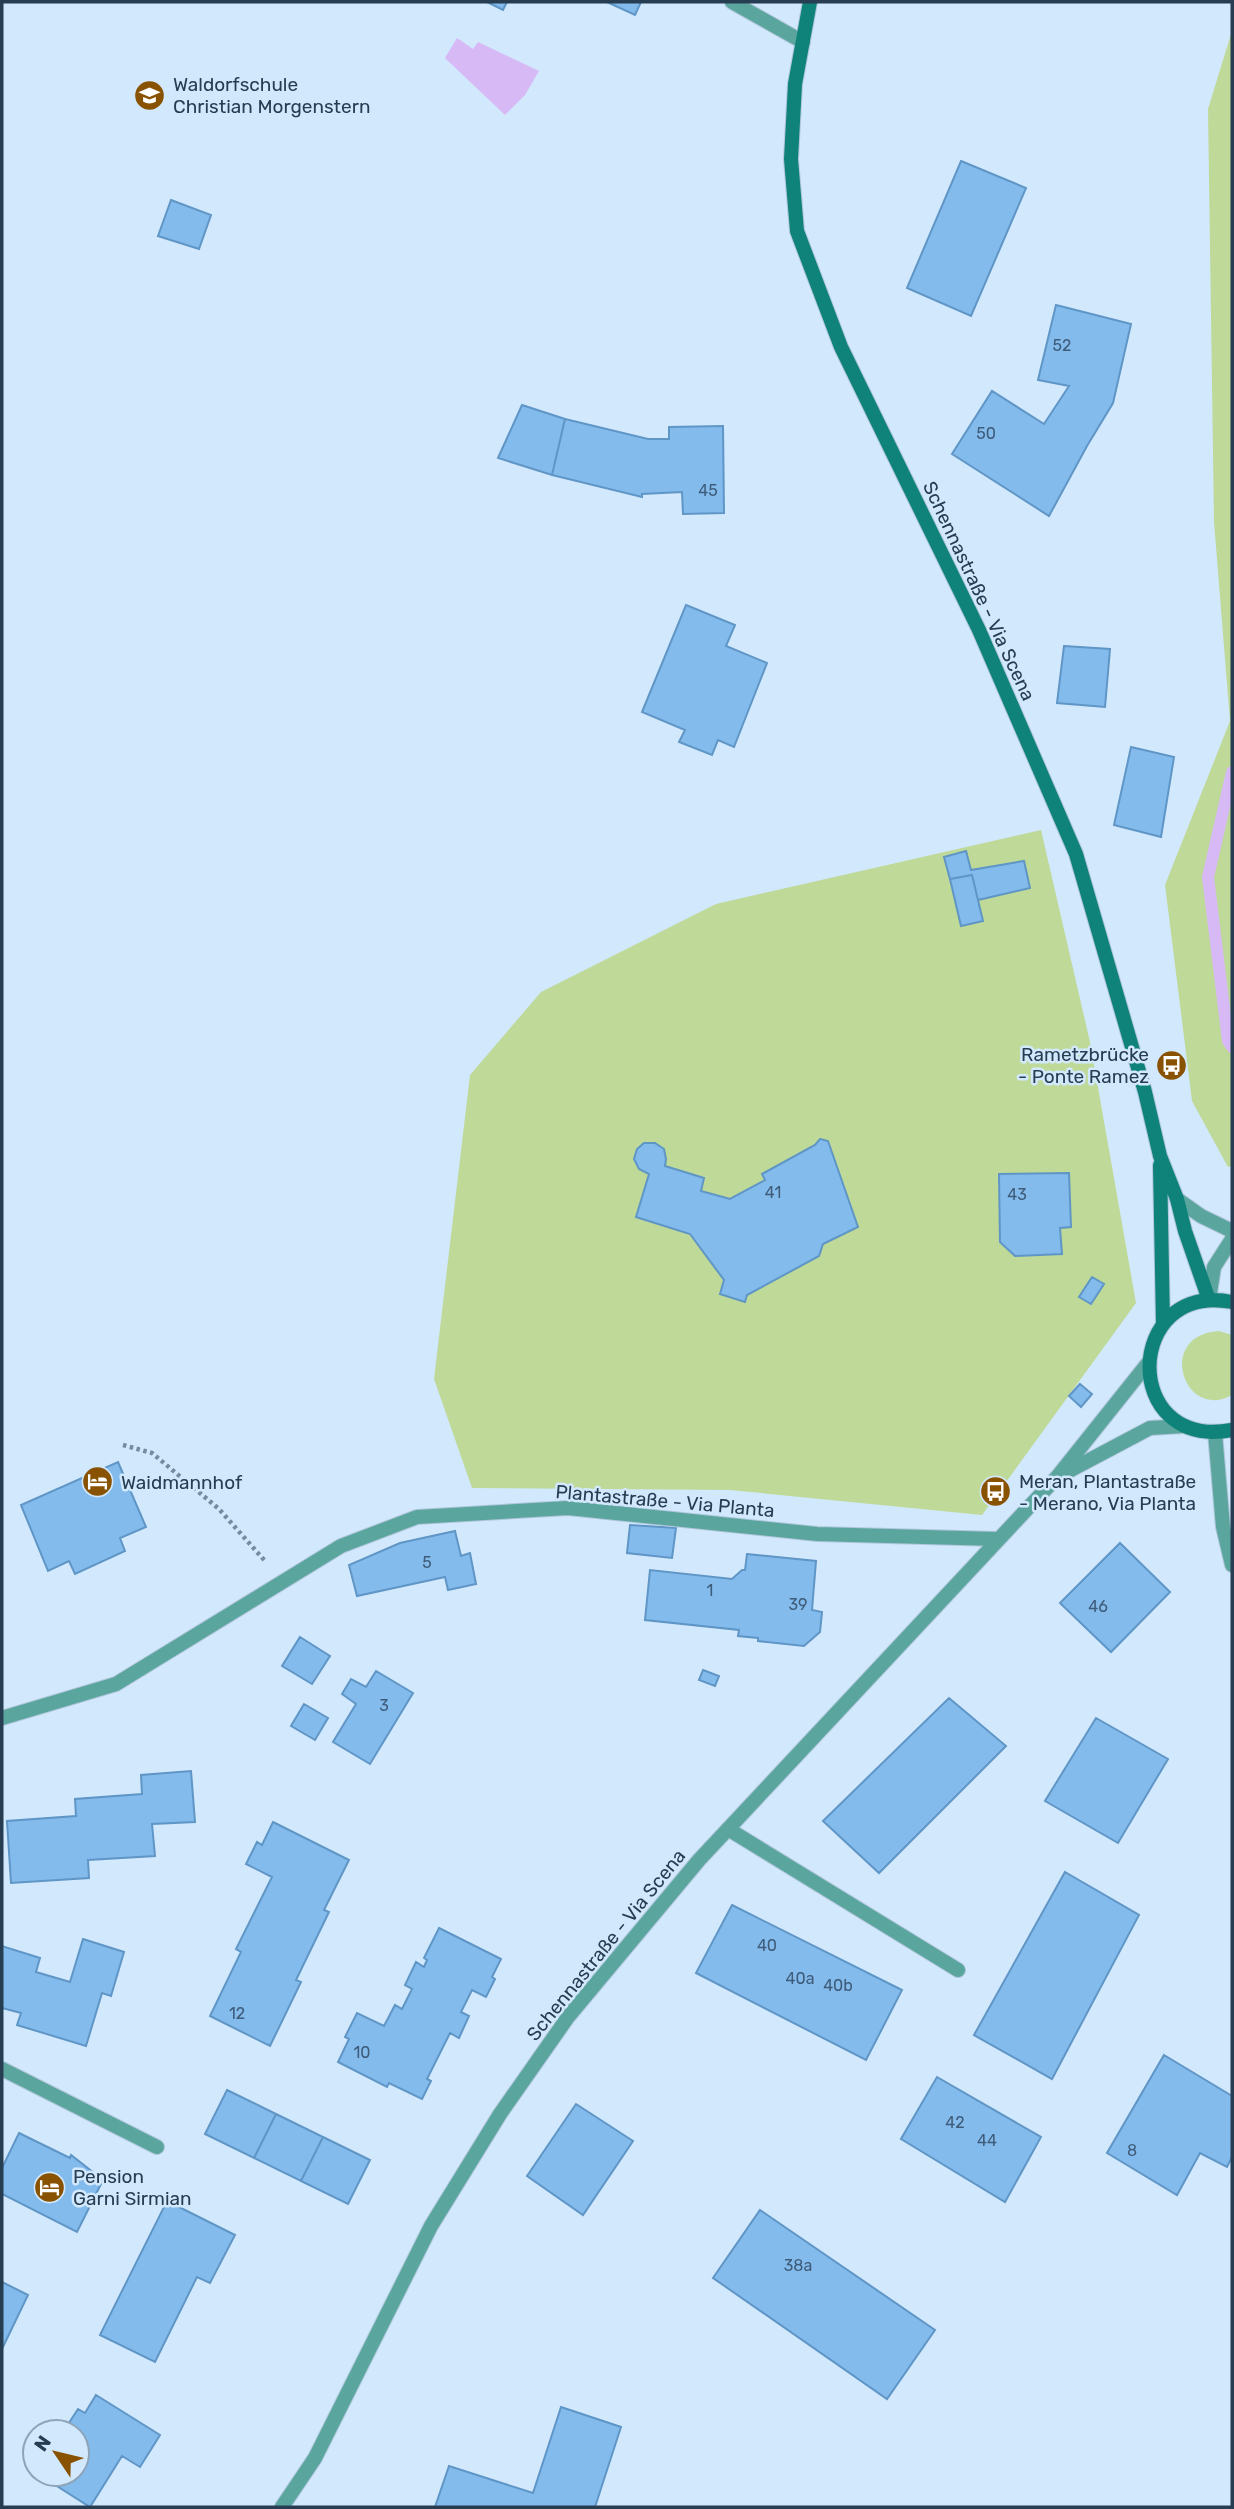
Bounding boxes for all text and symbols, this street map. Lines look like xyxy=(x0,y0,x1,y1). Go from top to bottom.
place label: Waldorfschule Christian Morgenstern xyxy=(173,73,370,118)
school or university icon: Waldorfschule Christian Morgenstern xyxy=(133,78,167,112)
house number: 52 xyxy=(1053,336,1071,355)
house number: 50 xyxy=(976,424,996,443)
street label: Schennastraße - Via Scena xyxy=(918,478,1040,704)
house number: 45 xyxy=(698,481,718,500)
place label: Rametzbrücke - Ponte Ramez xyxy=(1018,1043,1149,1088)
bus stop icon: Rametzbrücke - Ponte Ramez xyxy=(1155,1048,1189,1082)
house number: 41 xyxy=(765,1183,781,1202)
house number: 43 xyxy=(1007,1185,1027,1204)
hotel icon: Waidmannhof xyxy=(81,1465,115,1499)
place label: Meran, Plantastraße - Merano, Via Planta xyxy=(1019,1470,1196,1515)
place label: Waidmannhof xyxy=(121,1471,243,1494)
bus stop icon: Meran, Plantastraße - Merano, Via Planta xyxy=(979,1475,1013,1509)
street label: Plantastraße - Via Planta xyxy=(555,1480,775,1522)
house number: 5 xyxy=(422,1553,432,1572)
house number: 1 xyxy=(707,1581,713,1600)
house number: 39 xyxy=(788,1595,808,1614)
house number: 46 xyxy=(1088,1597,1108,1616)
house number: 3 xyxy=(379,1696,389,1715)
street label: Schennastraße - Via Scena xyxy=(522,1845,690,2045)
house number: 40 xyxy=(757,1936,777,1955)
house number: 40a xyxy=(786,1969,814,1988)
house number: 40b xyxy=(823,1976,853,1995)
house number: 12 xyxy=(229,2004,245,2023)
house number: 10 xyxy=(353,2043,371,2062)
house number: 42 xyxy=(945,2113,965,2132)
house number: 44 xyxy=(977,2131,997,2150)
house number: 8 xyxy=(1127,2141,1137,2160)
place label: Pension Garni Sirmian xyxy=(73,2165,192,2210)
hotel icon: Pension Garni Sirmian xyxy=(33,2170,67,2204)
house number: 38a xyxy=(784,2256,812,2275)
north arrow xyxy=(21,2418,91,2488)
text: N xyxy=(29,2431,56,2456)

